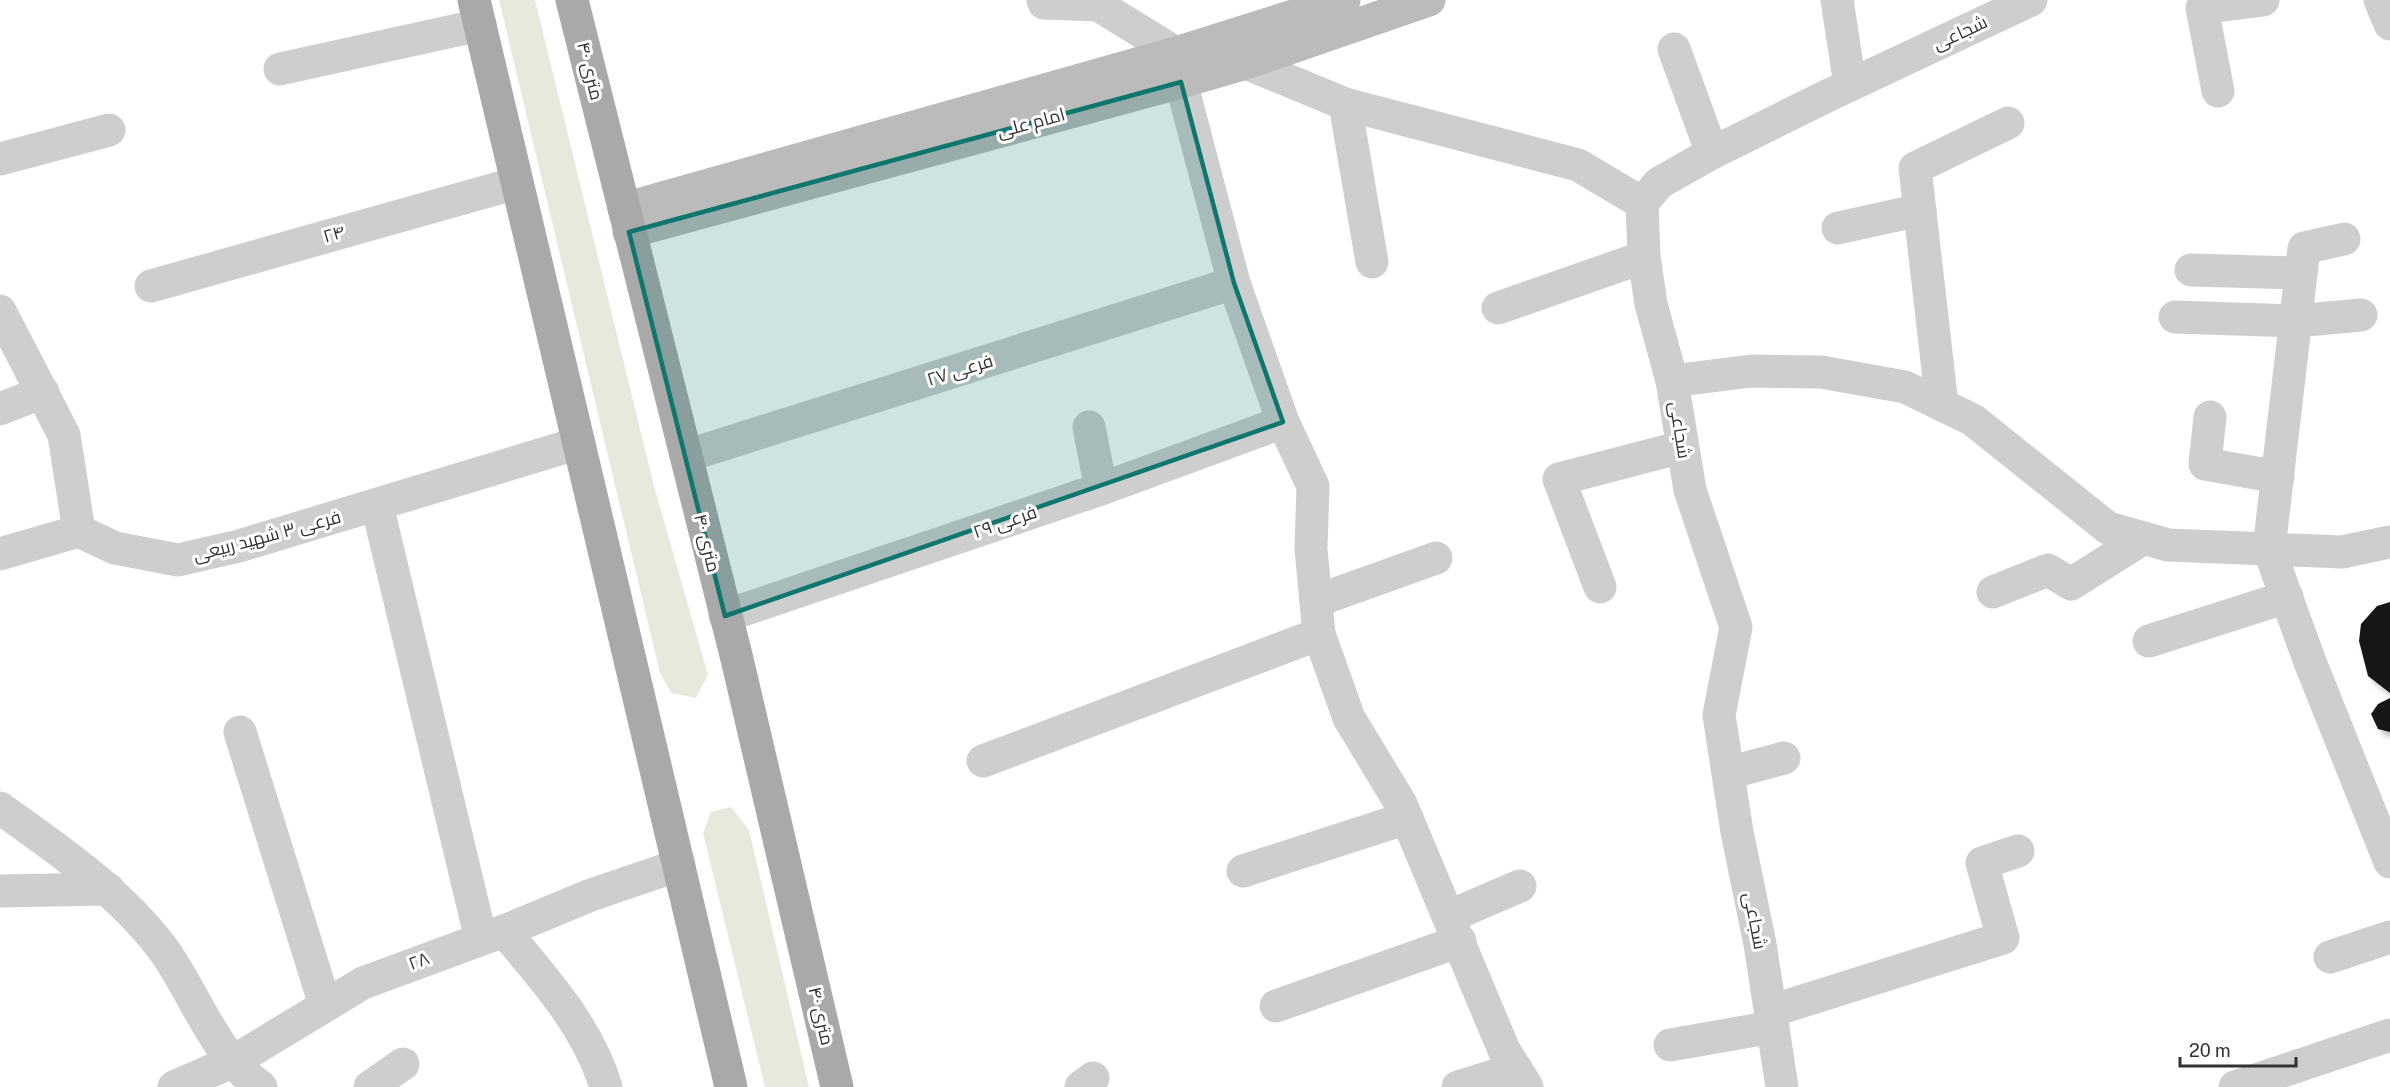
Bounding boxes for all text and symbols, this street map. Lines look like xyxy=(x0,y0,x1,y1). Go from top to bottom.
street label: شجاعی xyxy=(1929,11,1991,55)
street label: ۴۰ متری xyxy=(572,40,608,102)
street label: امام علی xyxy=(995,103,1068,144)
street label: ۲۴ xyxy=(321,220,347,247)
street label: فرعی ۲۷ xyxy=(924,350,996,390)
street label: شجاعی xyxy=(1665,400,1695,460)
street label: فرعی ۲۹ xyxy=(970,501,1040,543)
street label: فرعی ۳ شهید ربیعی xyxy=(191,506,343,566)
street label: ۴۰ متری xyxy=(689,512,725,574)
street label: شجاعی xyxy=(1739,891,1771,951)
street label: ۲۸ xyxy=(406,947,432,974)
street label: ۴۰ متری xyxy=(804,985,838,1047)
scale bar xyxy=(2180,1030,2296,1068)
text: 20 m xyxy=(2189,1040,2231,1061)

